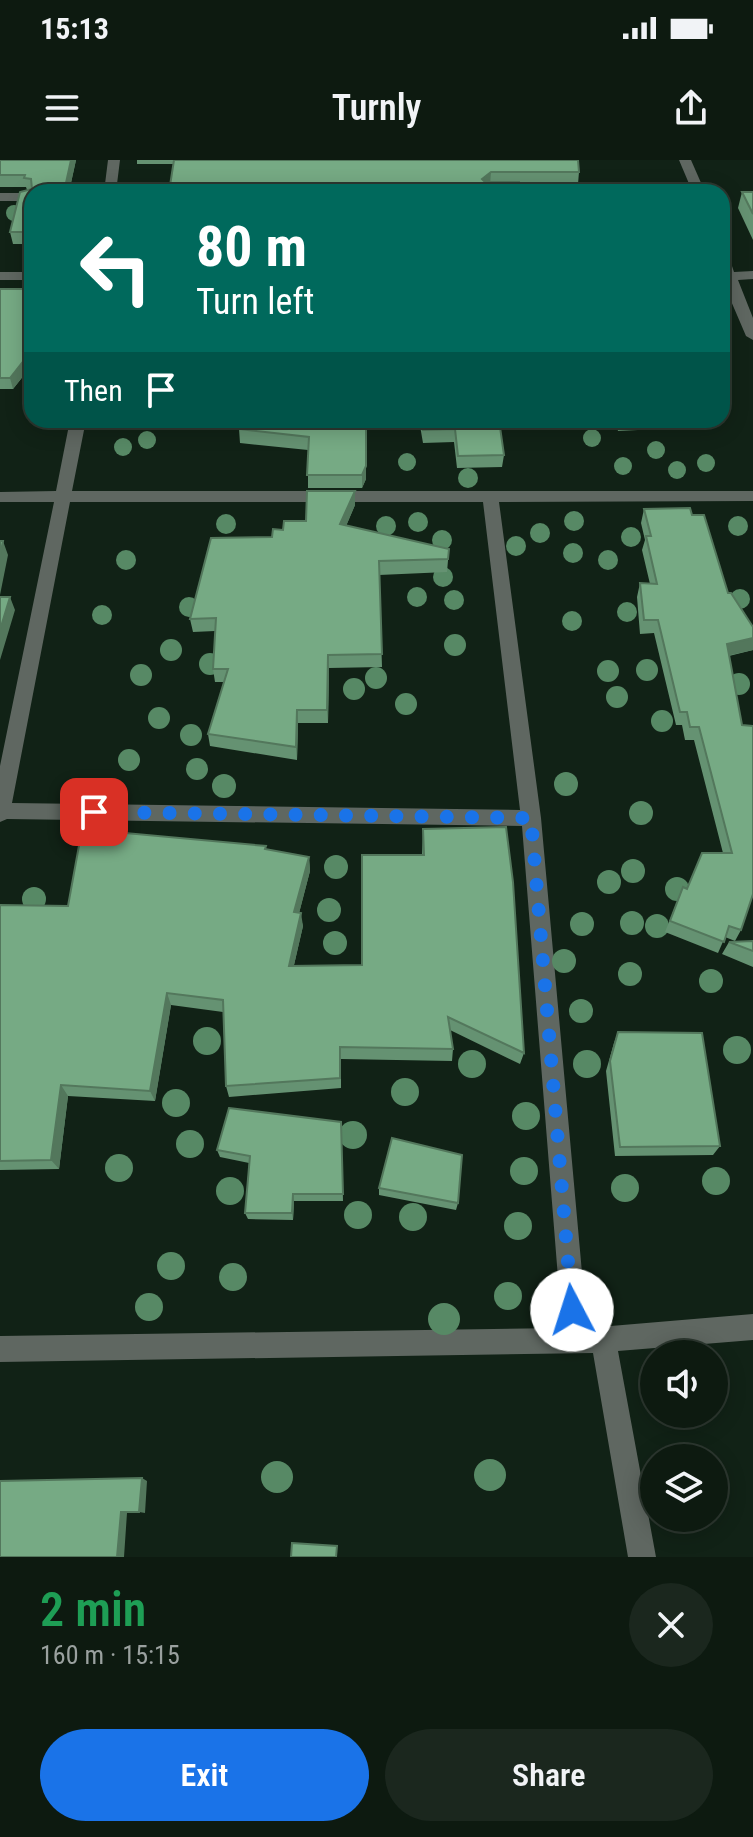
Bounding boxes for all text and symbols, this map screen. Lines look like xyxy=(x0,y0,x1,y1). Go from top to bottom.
text: 15:13 xyxy=(40,11,109,46)
icon: menu xyxy=(40,86,84,130)
icon: share xyxy=(669,86,713,130)
text: Turnly xyxy=(332,87,421,129)
text: 80 m xyxy=(196,214,307,280)
icon: left xyxy=(64,216,168,320)
text: Turn left xyxy=(196,281,314,323)
icon: arrive xyxy=(139,368,183,412)
text: Then xyxy=(64,373,123,408)
pin xyxy=(60,778,128,846)
icon: arrive xyxy=(72,790,116,834)
position arrow xyxy=(530,1268,614,1352)
map controls xyxy=(640,1340,728,1532)
button: sound xyxy=(640,1340,728,1428)
button: layers xyxy=(640,1444,728,1532)
text: 2 min xyxy=(40,1581,146,1638)
button: close xyxy=(629,1583,713,1667)
text: 160 m · 15:15 xyxy=(40,1640,180,1670)
button: Exit xyxy=(40,1729,369,1821)
button: Share xyxy=(385,1729,713,1821)

